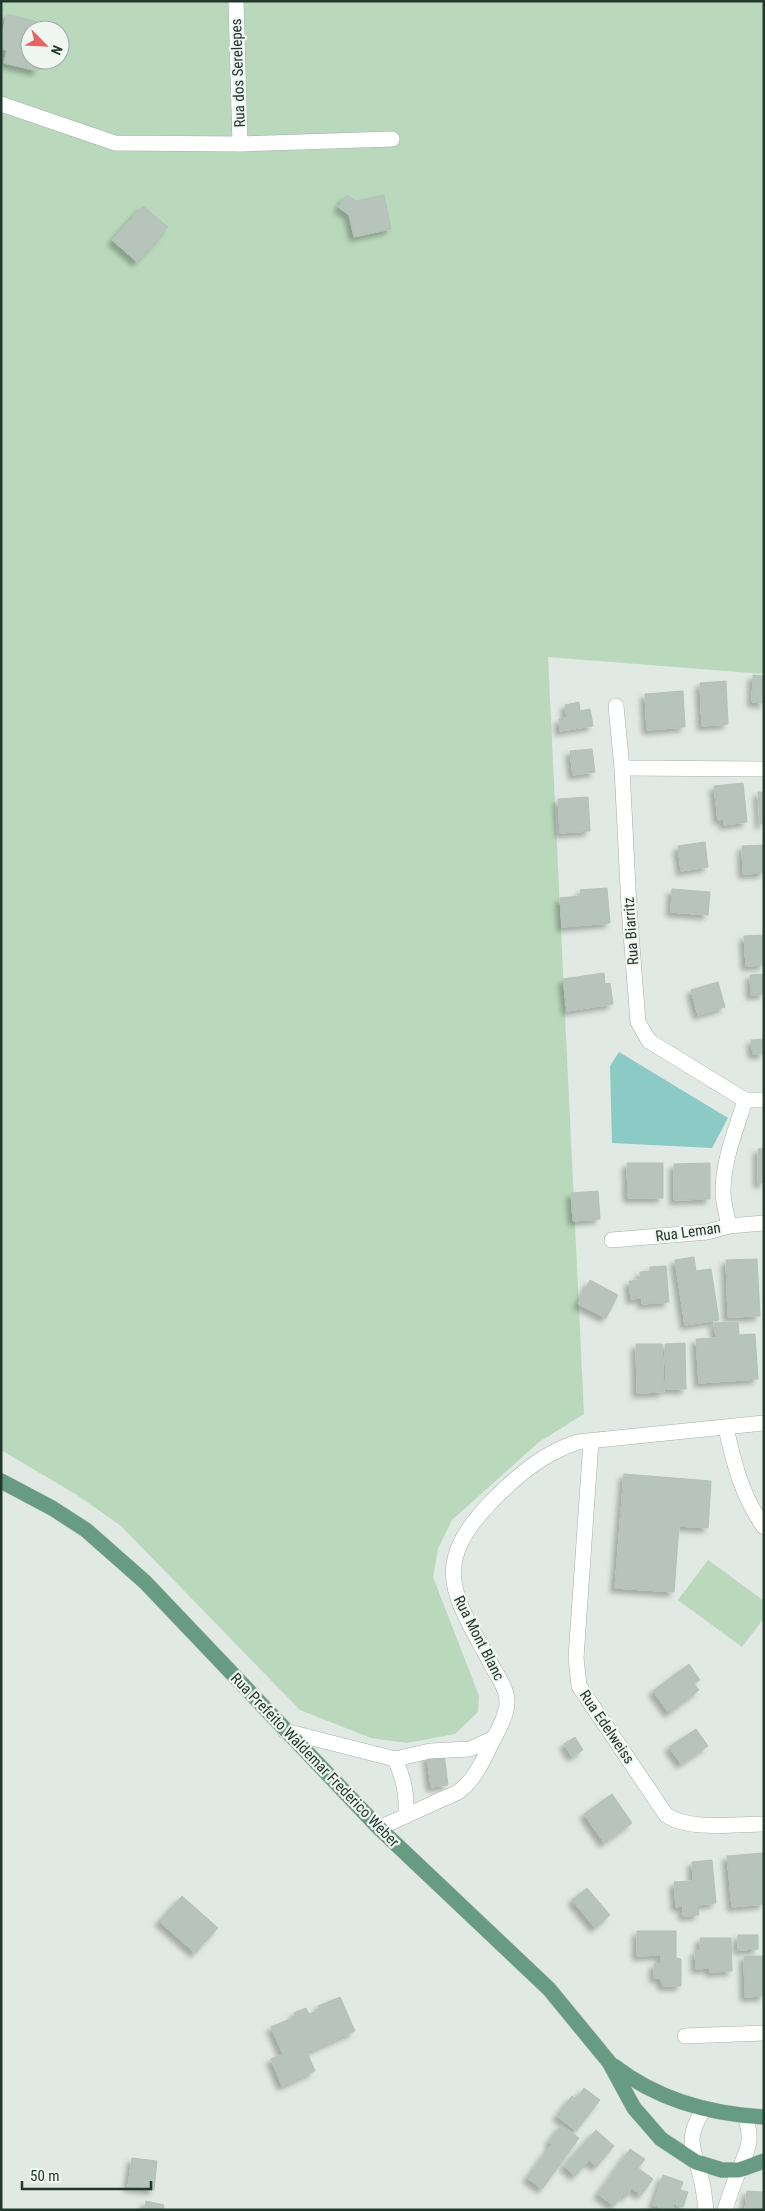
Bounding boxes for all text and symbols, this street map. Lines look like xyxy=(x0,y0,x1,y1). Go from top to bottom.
street label: Rua dos Serelepes xyxy=(227,18,249,128)
north arrow xyxy=(20,20,70,70)
text: N xyxy=(48,43,66,57)
street label: Rua Biarritz xyxy=(620,896,642,966)
street label: Rua Leman xyxy=(654,1219,722,1245)
street label: Rua Mont Blanc xyxy=(450,1593,508,1684)
street label: Rua Prefeito Waldemar Frederico Weber xyxy=(227,1669,403,1851)
street label: Rua Edelweiss xyxy=(576,1687,638,1767)
scale bar xyxy=(22,2158,151,2190)
text: 50 m xyxy=(30,2167,60,2185)

